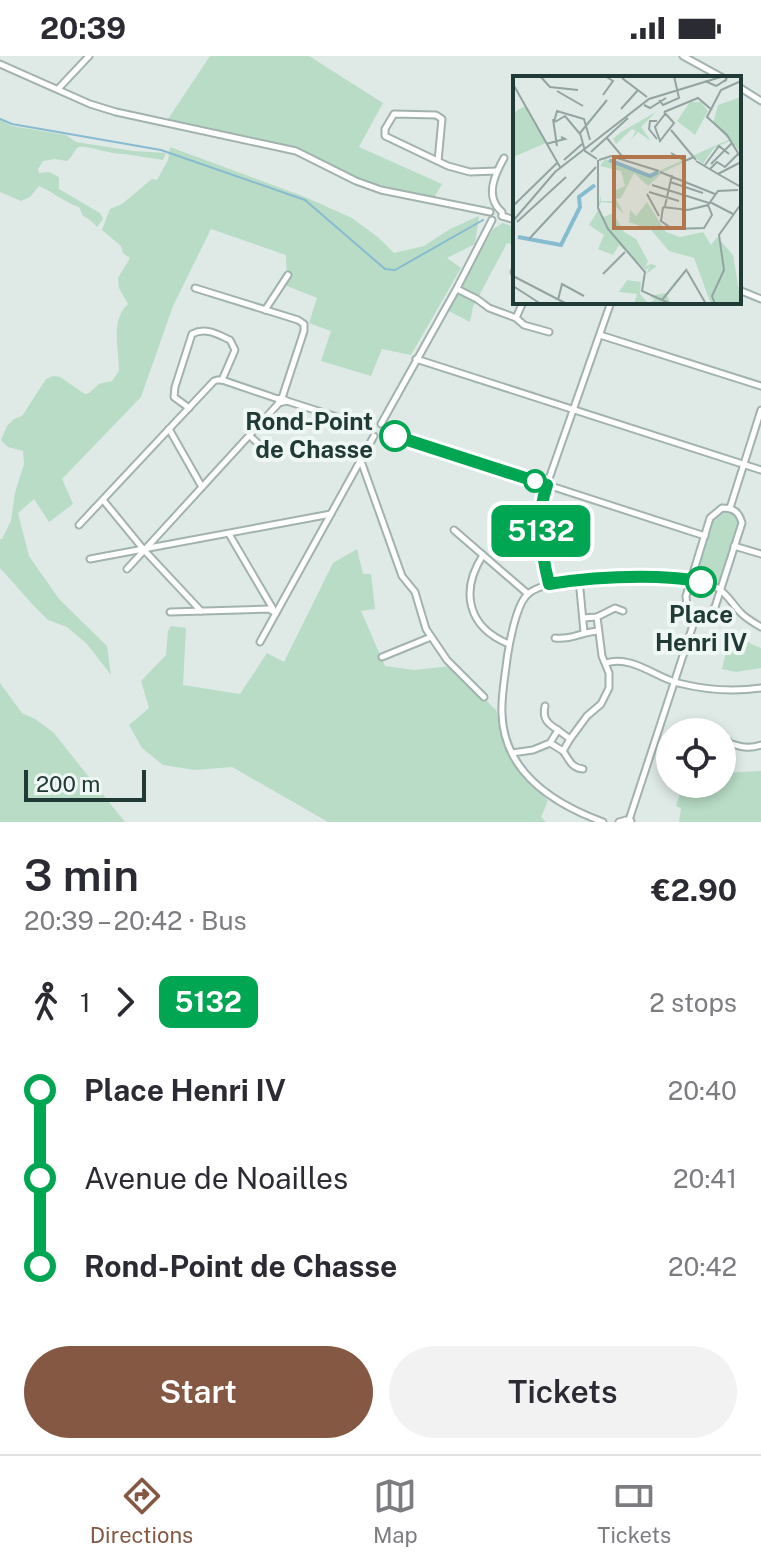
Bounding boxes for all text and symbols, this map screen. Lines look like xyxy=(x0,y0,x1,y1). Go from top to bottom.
text: 20:39 xyxy=(40,10,126,46)
inset map xyxy=(513,76,741,304)
place label: Rond-Point de Chasse xyxy=(245,407,373,463)
marker: Rond-Point de Chasse xyxy=(380,421,410,451)
unlabelled marker xyxy=(524,470,546,492)
line badge: 5132 xyxy=(485,505,597,557)
text: 5132 xyxy=(507,514,575,547)
marker: Place Henri IV xyxy=(686,567,716,597)
place label: Place Henri IV xyxy=(655,600,747,656)
map controls xyxy=(656,718,736,798)
button: locate xyxy=(656,718,736,798)
scale bar xyxy=(24,766,146,802)
text: 200 m xyxy=(36,771,100,797)
text: 3 min xyxy=(24,849,139,901)
text: €2.90 xyxy=(651,872,737,908)
text: 20:39 – 20:42 · Bus xyxy=(24,905,247,936)
icon: walk xyxy=(24,980,68,1024)
icon: forward xyxy=(103,980,147,1024)
text: 5132 xyxy=(175,985,242,1018)
text: 1 xyxy=(80,987,91,1018)
text: 2 stops xyxy=(649,987,737,1018)
text: Place Henri IV xyxy=(84,1072,286,1108)
text: 20:40 xyxy=(668,1075,737,1106)
text: Avenue de Noailles xyxy=(84,1160,348,1196)
text: 20:41 xyxy=(673,1163,737,1194)
text: Rond-Point de Chasse xyxy=(84,1248,397,1284)
text: 20:42 xyxy=(668,1251,737,1282)
button: Start xyxy=(24,1346,373,1438)
button: Tickets xyxy=(389,1346,737,1438)
tab: Directions xyxy=(90,1474,193,1548)
tab: Map xyxy=(373,1474,418,1548)
tab: Tickets xyxy=(597,1474,671,1548)

